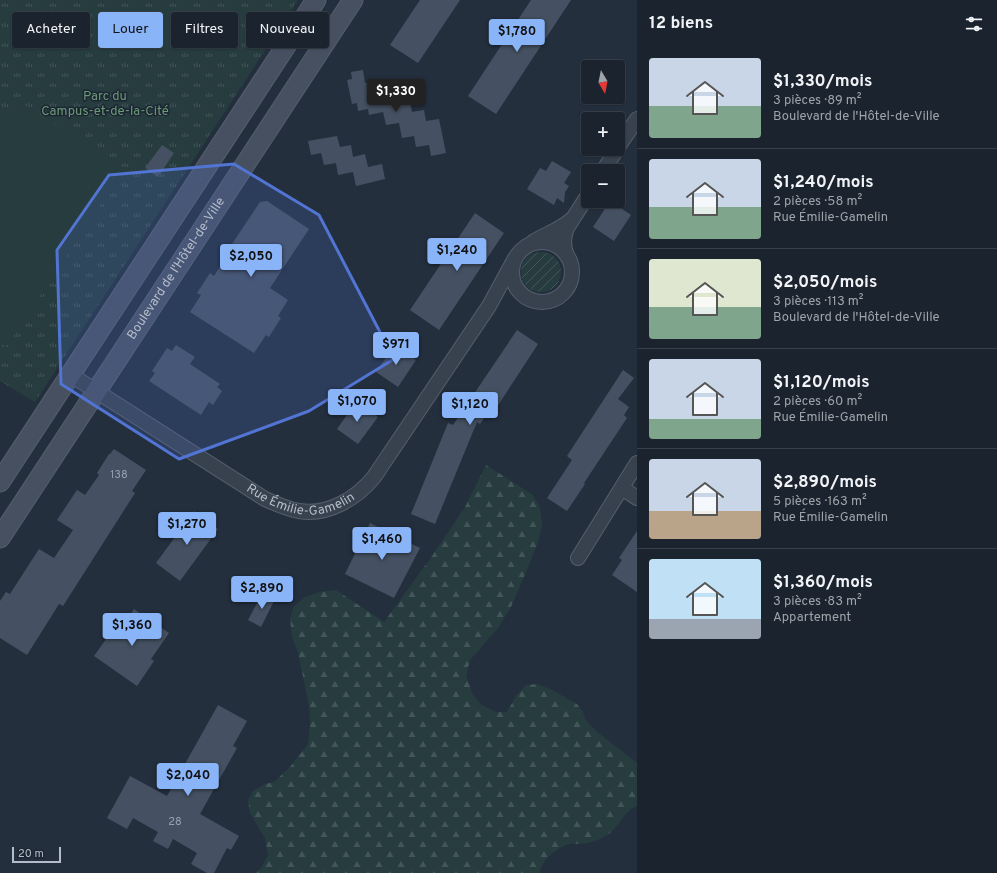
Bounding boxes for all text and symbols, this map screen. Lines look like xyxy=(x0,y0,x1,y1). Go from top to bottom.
chip: Acheter xyxy=(12,12,90,48)
chip: Louer xyxy=(98,12,163,48)
chip: Filtres xyxy=(171,12,238,48)
chip: Nouveau xyxy=(246,12,329,48)
text: 12 biens xyxy=(649,13,713,35)
icon: filters xyxy=(963,13,985,35)
pin: $1,780 xyxy=(484,19,550,53)
text: $1,780 xyxy=(498,24,536,40)
north arrow xyxy=(581,60,625,104)
map controls xyxy=(581,60,625,208)
text: $1,330/mois xyxy=(773,71,872,93)
icon: home xyxy=(681,74,729,122)
pin: $1,330 xyxy=(363,79,429,113)
text: $1,330 xyxy=(376,84,416,100)
park label: Parc du Campus-et-de-la-Cité xyxy=(41,89,169,120)
text: 3 pièces · 89 m² xyxy=(773,93,861,109)
text: Boulevard de l'Hôtel-de-Ville xyxy=(773,109,940,125)
button: + xyxy=(581,112,625,156)
button: − xyxy=(581,164,625,208)
text: $1,240/mois xyxy=(773,172,874,194)
icon: home xyxy=(681,175,729,223)
text: 2 pièces · 58 m² xyxy=(773,194,862,210)
street label: Boulevard de l'Hôtel-de-Ville xyxy=(124,195,229,343)
text: Rue Émilie-Gamelin xyxy=(773,210,888,226)
pin: $1,240 xyxy=(424,238,490,272)
text: $1,240 xyxy=(436,243,478,259)
pin: $2,050 xyxy=(218,244,284,278)
text: $2,050 xyxy=(229,249,273,265)
text: $2,050/mois xyxy=(773,272,877,294)
icon: home xyxy=(681,275,729,323)
text: 3 pièces · 113 m² xyxy=(773,294,864,310)
text: Boulevard de l'Hôtel-de-Ville xyxy=(773,310,940,326)
pin: $971 xyxy=(372,332,420,366)
text: $971 xyxy=(382,337,410,353)
text: $1,120/mois xyxy=(773,372,870,394)
icon: home xyxy=(681,375,729,423)
pin: $1,070 xyxy=(324,389,390,423)
pin: $1,120 xyxy=(437,392,503,426)
text: $1,070 xyxy=(337,394,377,410)
text: 2 pièces · 60 m² xyxy=(773,394,862,410)
text: $1,120 xyxy=(451,397,489,413)
text: Rue Émilie-Gamelin xyxy=(773,410,888,426)
house number: 138 xyxy=(110,468,128,482)
text: $2,890/mois xyxy=(773,472,877,494)
icon: home xyxy=(681,475,729,523)
street label: Rue Émilie-Gamelin xyxy=(243,481,358,520)
text: 5 pièces · 163 m² xyxy=(773,494,867,510)
text: Rue Émilie-Gamelin xyxy=(773,510,888,526)
pin: $1,270 xyxy=(154,512,220,546)
text: $1,270 xyxy=(167,517,207,533)
pin: $1,460 xyxy=(349,527,415,561)
text: $1,460 xyxy=(361,532,403,548)
text: $1,360/mois xyxy=(773,572,873,594)
icon: home xyxy=(681,575,729,623)
pin: $2,890 xyxy=(229,576,295,610)
text: $2,890 xyxy=(240,581,284,597)
text: 3 pièces · 83 m² xyxy=(773,594,862,610)
text: Appartement xyxy=(773,610,851,626)
pin: $1,360 xyxy=(99,613,165,647)
text: $1,360 xyxy=(112,618,152,634)
pin: $2,040 xyxy=(155,763,221,797)
text: $2,040 xyxy=(166,768,210,784)
house number: 28 xyxy=(168,815,182,829)
scale bar xyxy=(12,845,61,864)
text: 20 m xyxy=(18,847,44,861)

